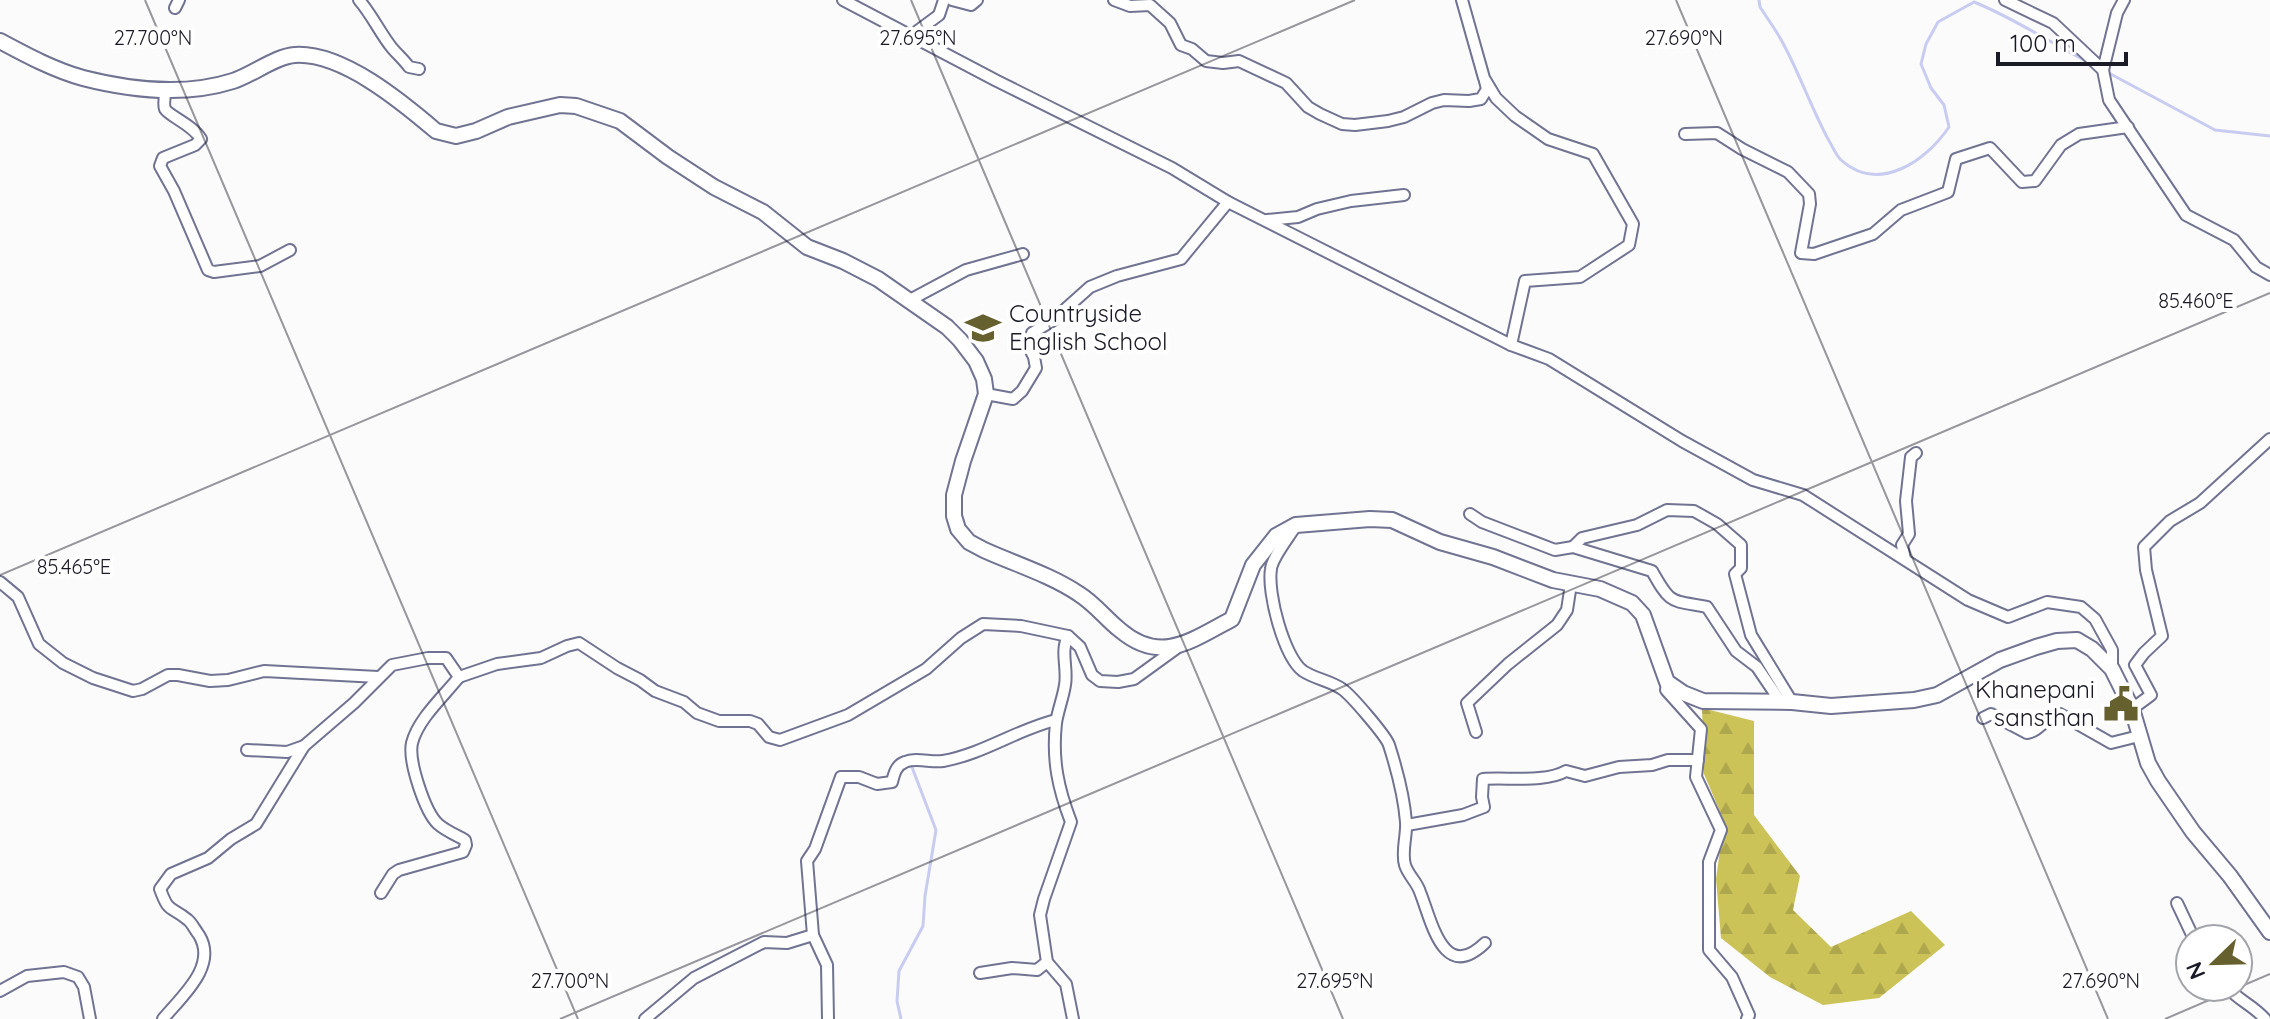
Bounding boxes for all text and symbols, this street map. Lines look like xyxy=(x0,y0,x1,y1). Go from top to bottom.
scale bar xyxy=(1998,16,2126,66)
text: 27.700°N xyxy=(114,25,192,50)
text: 27.695°N xyxy=(879,25,957,50)
text: 27.690°N xyxy=(1645,25,1723,50)
text: 100 m xyxy=(2010,28,2076,58)
text: 85.460°E xyxy=(2158,288,2234,313)
place label: Countryside English School xyxy=(1009,298,1168,356)
school or university icon: Countryside English School xyxy=(964,309,1002,347)
text: 85.465°E xyxy=(37,554,111,579)
place label: Khanepani sansthan xyxy=(1975,674,2095,732)
public building icon: Khanepani sansthan xyxy=(2102,685,2140,723)
north arrow xyxy=(2174,923,2254,1003)
text: N xyxy=(2180,958,2212,984)
text: 27.700°N xyxy=(531,968,609,993)
text: 27.695°N xyxy=(1296,968,1374,993)
text: 27.690°N xyxy=(2062,968,2140,993)

